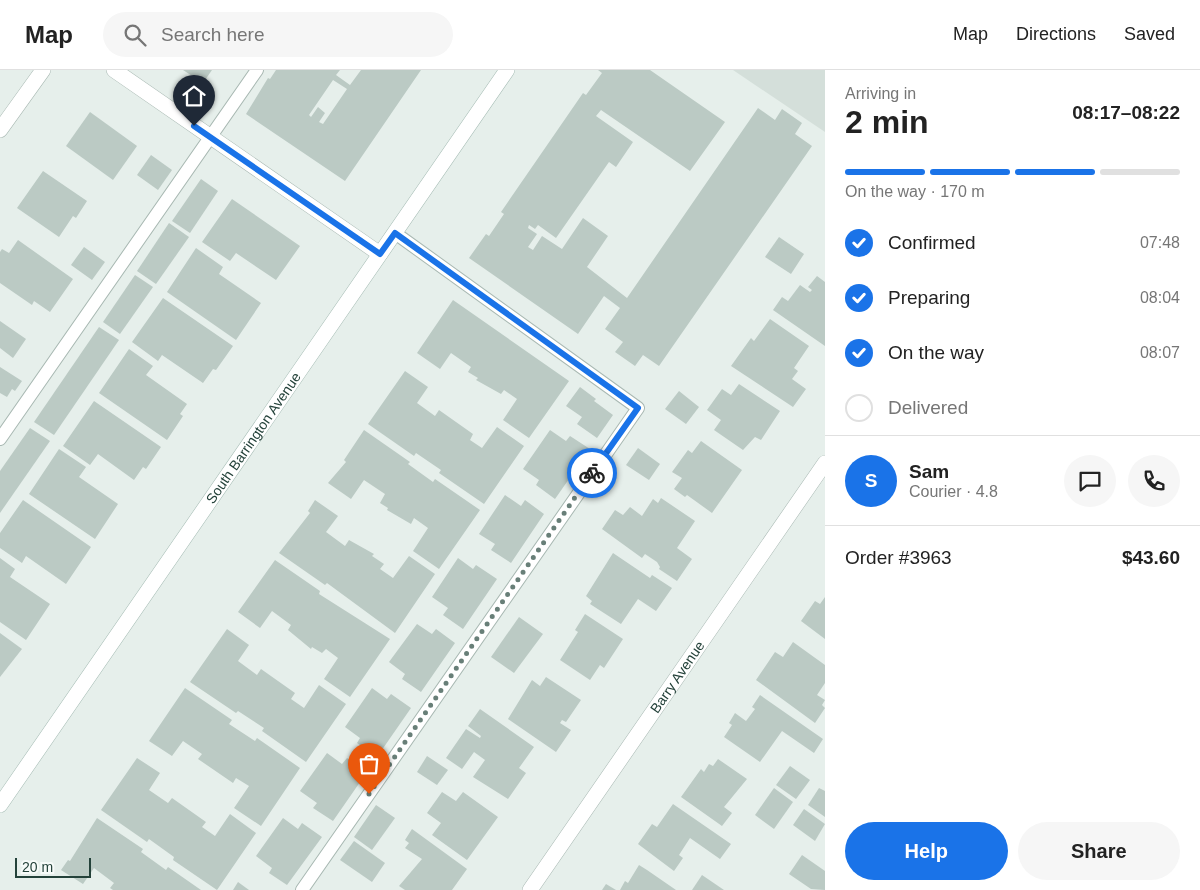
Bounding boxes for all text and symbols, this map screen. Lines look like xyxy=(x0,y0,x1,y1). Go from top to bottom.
search box xyxy=(103,12,453,57)
text: Map xyxy=(25,21,73,48)
icon: search xyxy=(121,21,149,49)
text: Search here xyxy=(161,24,265,45)
text: Map xyxy=(953,24,988,44)
text: Directions xyxy=(1016,24,1096,44)
text: Saved xyxy=(1124,24,1175,44)
pin xyxy=(173,75,215,126)
icon: home xyxy=(180,82,208,110)
text: Arriving in xyxy=(845,85,916,102)
text: 08:17–08:22 xyxy=(1072,102,1180,123)
text: 2 min xyxy=(845,104,929,140)
text: On the way · 170 m xyxy=(845,183,985,200)
icon: check xyxy=(845,229,873,257)
text: Confirmed xyxy=(888,232,976,253)
text: 07:48 xyxy=(1140,234,1180,251)
icon: check xyxy=(845,284,873,312)
text: Preparing xyxy=(888,287,970,308)
text: 08:04 xyxy=(1140,289,1180,306)
icon: check xyxy=(845,339,873,367)
text: On the way xyxy=(888,342,984,363)
text: 08:07 xyxy=(1140,344,1180,361)
street label: South Barrington Avenue xyxy=(202,369,304,506)
text: Delivered xyxy=(888,397,968,418)
courier xyxy=(567,448,617,498)
button: chat xyxy=(1064,455,1116,507)
button: phone xyxy=(1128,455,1180,507)
icon: bike xyxy=(578,459,606,487)
text: Sam xyxy=(909,461,949,482)
text: S xyxy=(865,470,877,491)
text: Courier · 4.8 xyxy=(909,483,998,500)
text: Order #3963 xyxy=(845,547,952,568)
text: $43.60 xyxy=(1122,547,1180,568)
street label: Barry Avenue xyxy=(647,638,708,716)
pin xyxy=(348,743,390,794)
icon: bag xyxy=(355,750,383,778)
button: Help xyxy=(845,822,1008,880)
button: Share xyxy=(1018,822,1180,880)
scale bar xyxy=(15,855,91,878)
text: 20 m xyxy=(22,859,53,875)

